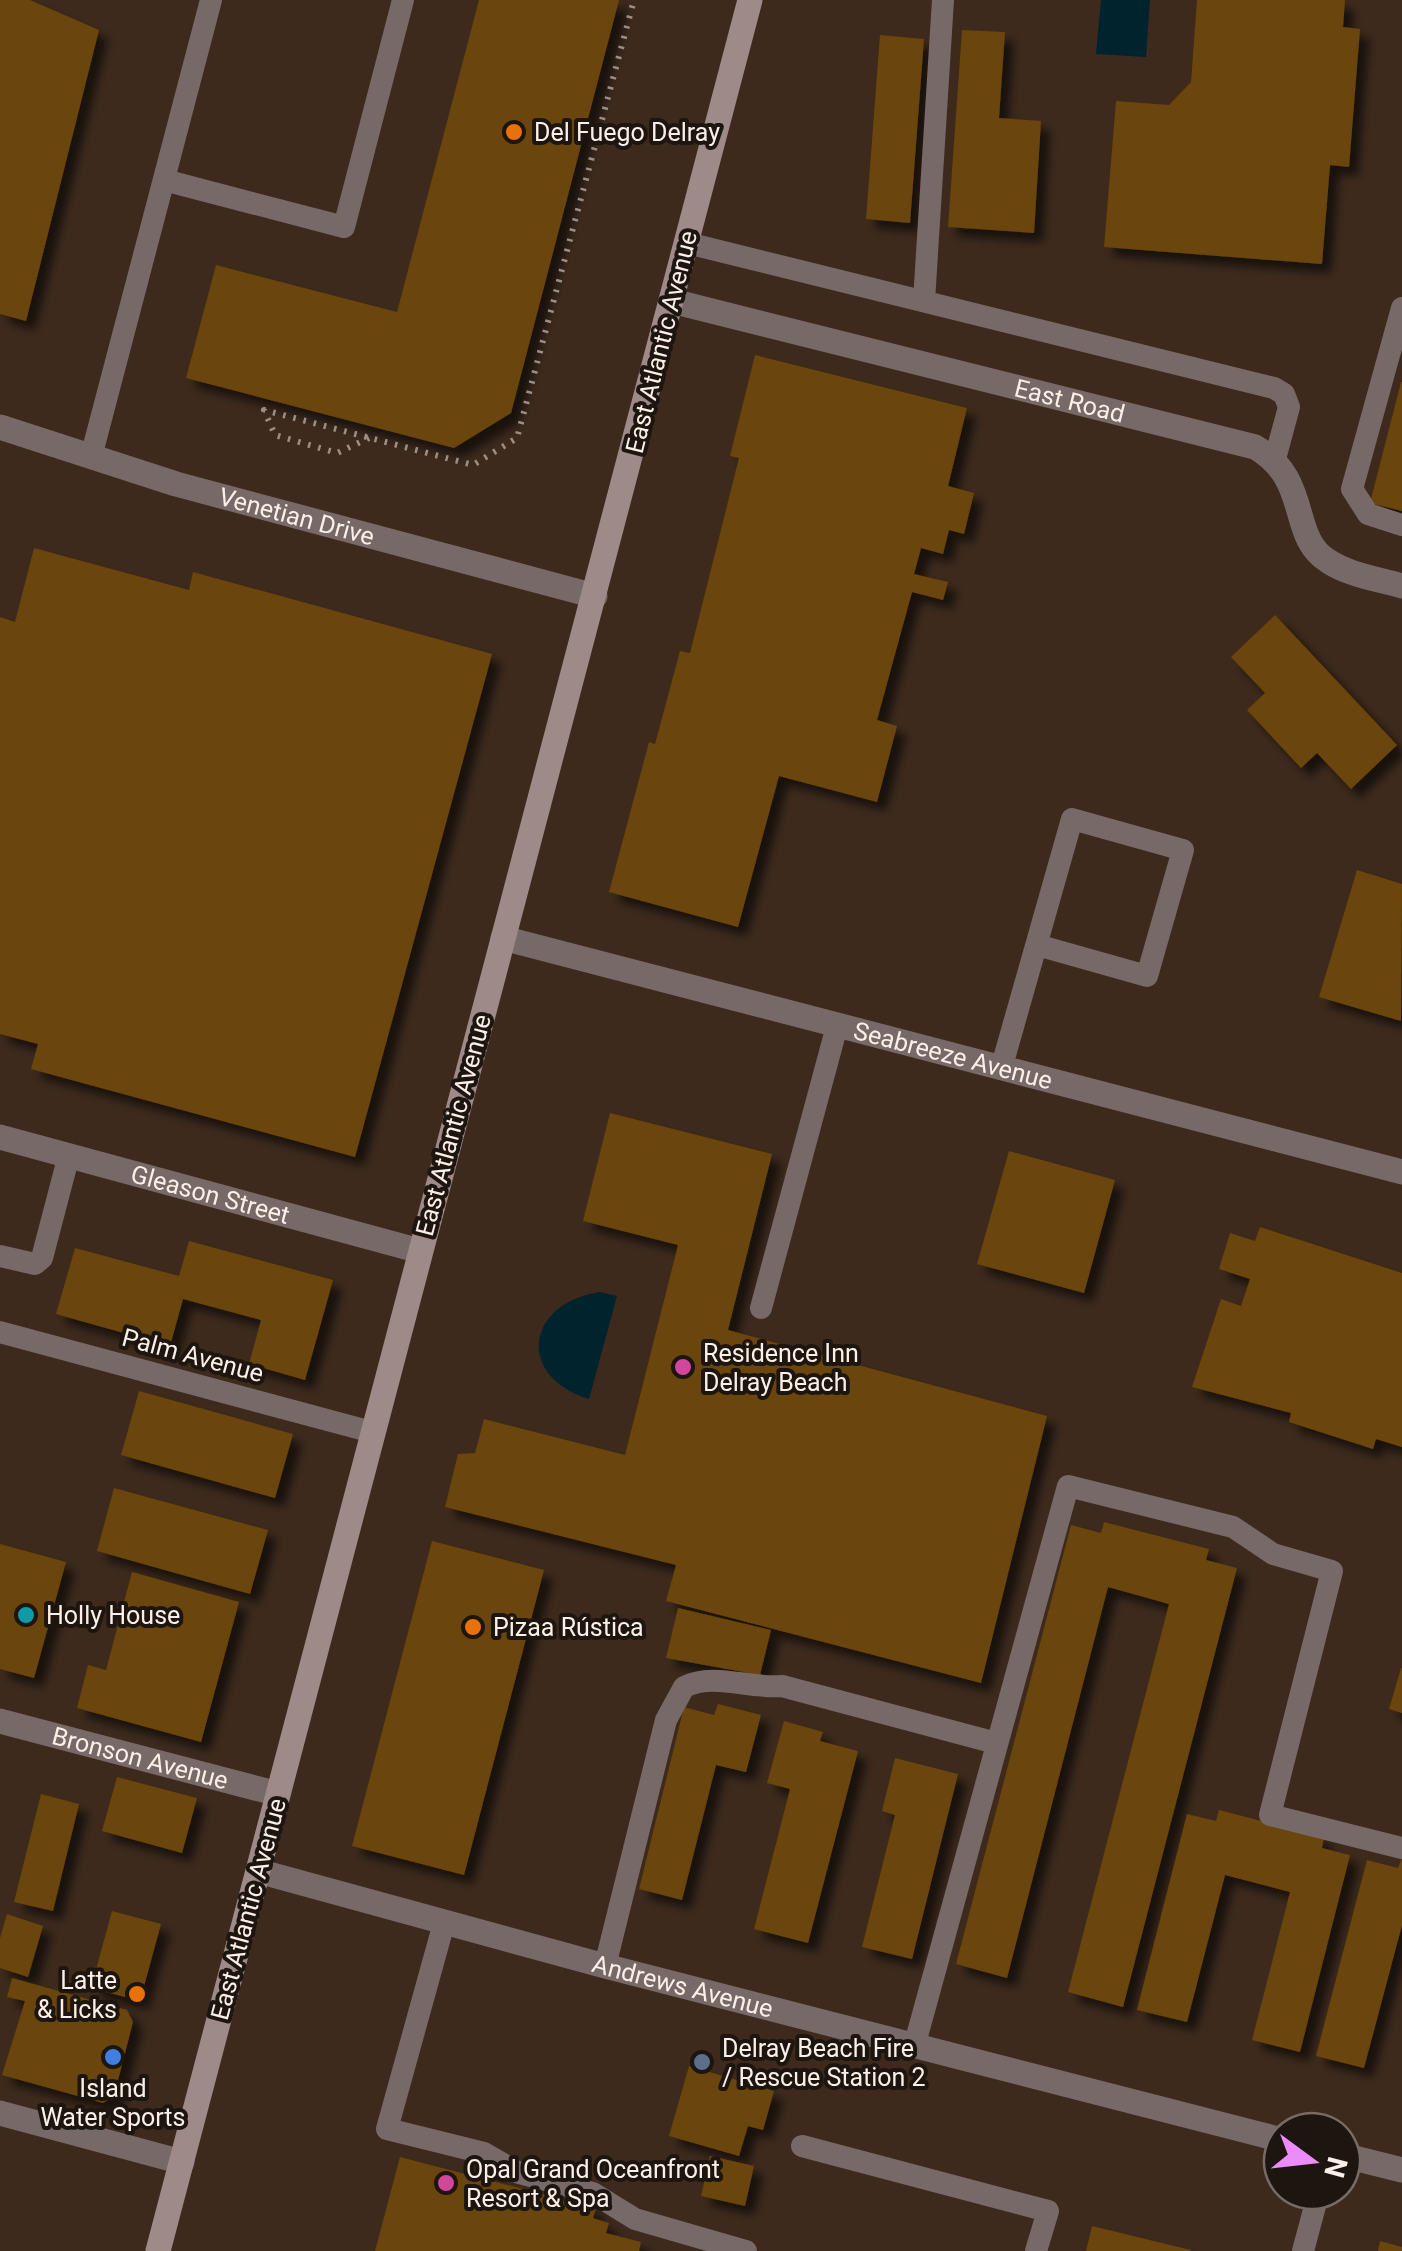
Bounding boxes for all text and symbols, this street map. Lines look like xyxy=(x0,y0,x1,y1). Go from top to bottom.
place label: Del Fuego Delray xyxy=(534,118,720,147)
marker: Del Fuego Delray xyxy=(503,121,525,143)
street label: East Atlantic Avenue xyxy=(620,228,703,456)
street label: East Road xyxy=(1012,373,1128,429)
street label: Venetian Drive xyxy=(216,482,378,551)
street label: East Atlantic Avenue xyxy=(410,1011,497,1239)
street label: Seabreeze Avenue xyxy=(851,1016,1055,1095)
street label: Gleason Street xyxy=(128,1159,293,1230)
street label: Palm Avenue xyxy=(119,1323,267,1388)
place label: Residence Inn Delray Beach xyxy=(703,1339,859,1397)
marker: Residence Inn Delray Beach xyxy=(672,1356,694,1378)
place label: Holly House xyxy=(46,1601,180,1630)
marker: Holly House xyxy=(15,1604,37,1626)
place label: Pizaa Rústica xyxy=(493,1613,644,1642)
marker: Pizaa Rústica xyxy=(462,1616,484,1638)
street label: Bronson Avenue xyxy=(49,1721,231,1795)
street label: East Atlantic Avenue xyxy=(205,1795,292,2023)
street label: Andrews Avenue xyxy=(589,1949,776,2024)
place label: Latte & Licks xyxy=(37,1966,117,2024)
marker: Latte & Licks xyxy=(126,1983,148,2005)
place label: Delray Beach Fire / Rescue Station 2 xyxy=(722,2034,926,2092)
marker: Island Water Sports xyxy=(102,2046,124,2068)
marker: Delray Beach Fire / Rescue Station 2 xyxy=(691,2051,713,2073)
place label: Island Water Sports xyxy=(41,2074,185,2132)
north arrow xyxy=(1262,2111,1362,2211)
text: N xyxy=(1317,2154,1354,2181)
place label: Opal Grand Oceanfront Resort & Spa xyxy=(466,2155,720,2213)
marker: Opal Grand Oceanfront Resort & Spa xyxy=(435,2172,457,2194)

